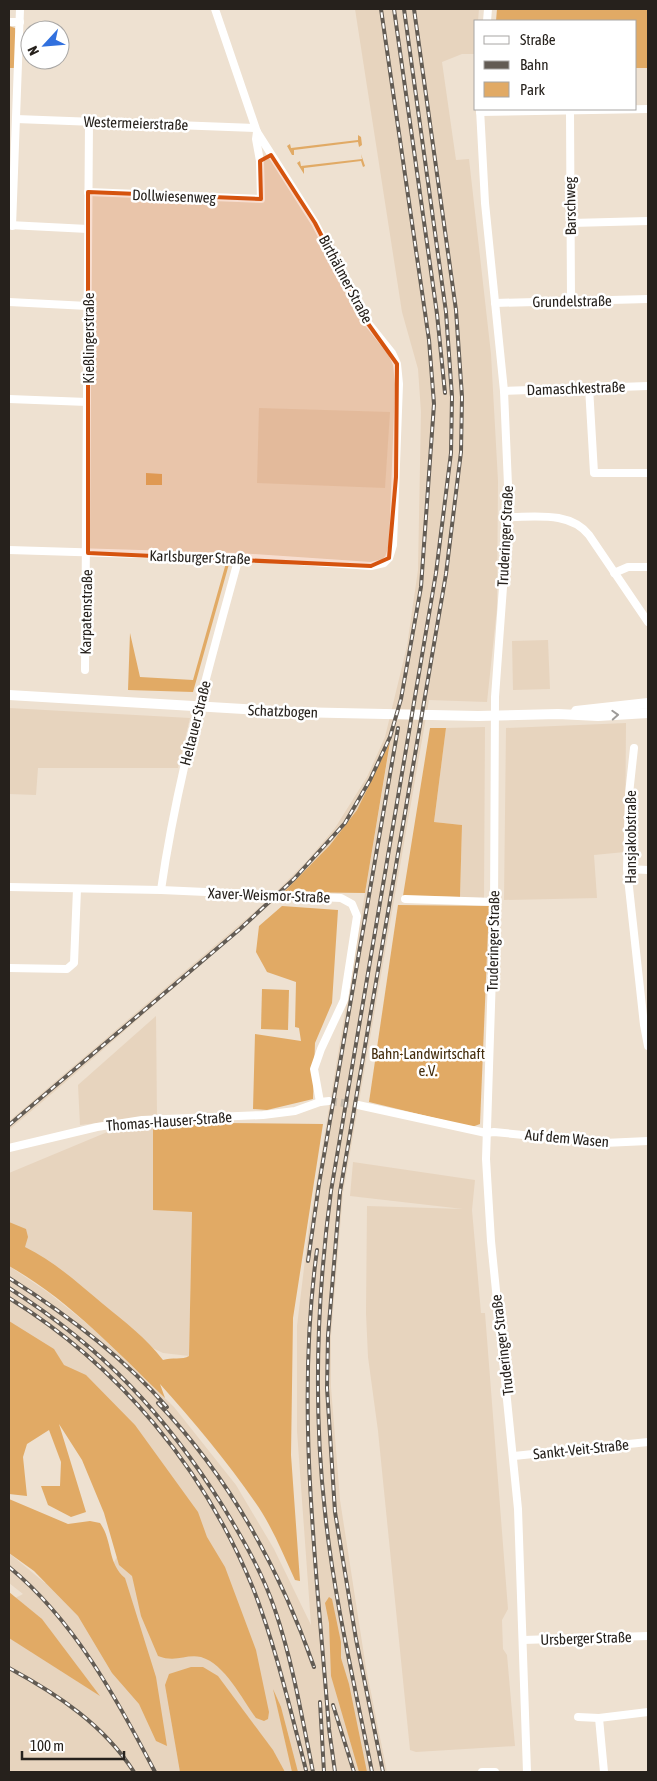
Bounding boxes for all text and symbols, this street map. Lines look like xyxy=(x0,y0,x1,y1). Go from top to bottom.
north arrow xyxy=(20,20,70,70)
legend xyxy=(474,20,637,110)
text: Straße xyxy=(520,31,556,48)
text: N xyxy=(24,43,42,58)
text: Bahn xyxy=(520,56,549,73)
text: Park xyxy=(520,81,545,98)
street label: Westermeierstraße xyxy=(83,113,189,133)
street label: Barschweg xyxy=(561,176,579,235)
street label: Dollwiesenweg xyxy=(132,186,217,206)
street label: Birthälmer Straße xyxy=(316,232,376,326)
street label: Kießlingerstraße xyxy=(80,292,97,384)
street label: Grundelstraße xyxy=(532,292,612,310)
street label: Damaschkestraße xyxy=(526,378,626,398)
street label: Truderinger Straße xyxy=(494,485,516,587)
street label: Karlsburger Straße xyxy=(149,547,251,567)
street label: Karpatenstraße xyxy=(77,569,95,655)
street label: Heltauer Straße xyxy=(176,679,214,767)
street label: Schatzbogen xyxy=(248,701,318,721)
one-way arrow xyxy=(611,710,619,721)
street label: Hansjakobstraße xyxy=(622,790,639,884)
street label: Xaver-Weismor-Straße xyxy=(208,884,331,906)
street label: Truderinger Straße xyxy=(484,890,502,992)
park label: Bahn-Landwirtschaft e.V. xyxy=(371,1045,485,1079)
street label: Thomas-Hauser-Straße xyxy=(105,1108,233,1134)
street label: Auf dem Wasen xyxy=(524,1126,610,1150)
street label: Truderinger Straße xyxy=(487,1293,517,1396)
street label: Sankt-Veit-Straße xyxy=(532,1436,630,1462)
street label: Ursberger Straße xyxy=(540,1628,632,1648)
scale bar xyxy=(22,1728,125,1760)
text: 100 m xyxy=(30,1737,64,1754)

